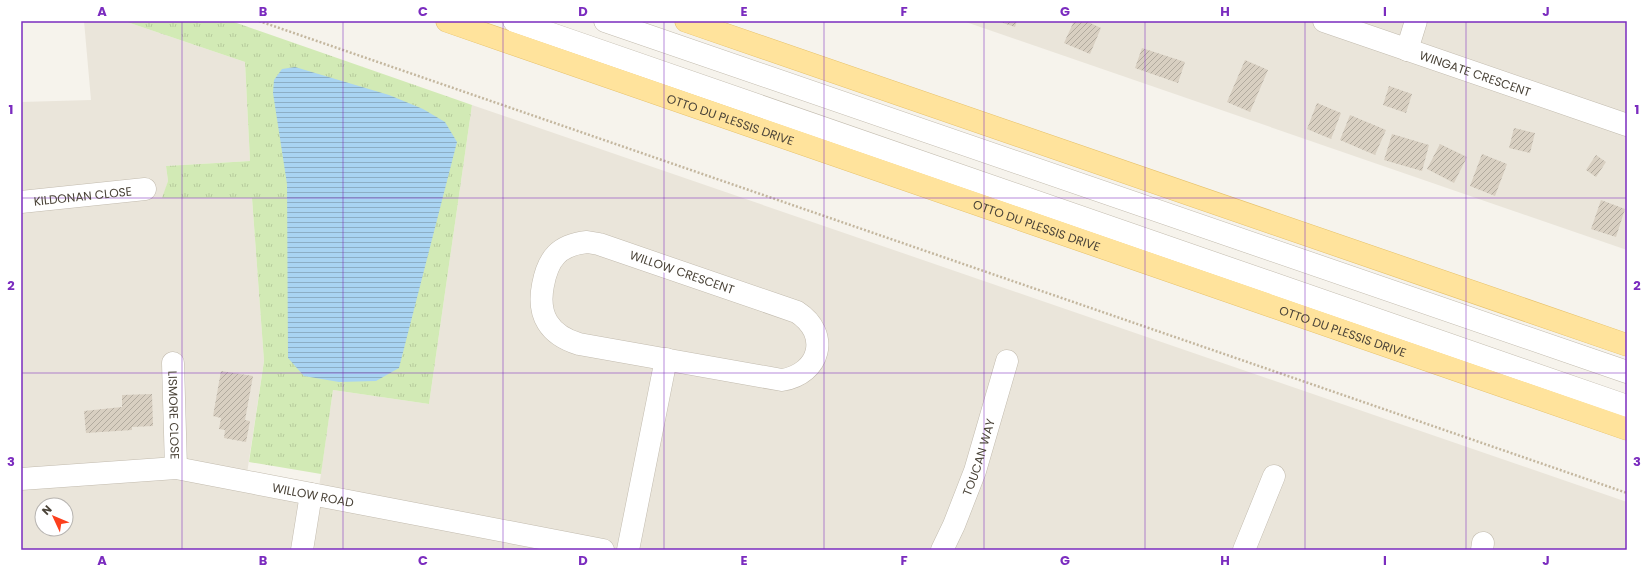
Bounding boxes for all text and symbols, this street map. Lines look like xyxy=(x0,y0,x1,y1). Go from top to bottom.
text: A xyxy=(97,2,107,21)
text: B xyxy=(259,2,268,21)
text: C xyxy=(418,2,428,21)
text: D xyxy=(578,2,588,21)
text: E xyxy=(740,2,748,21)
text: F xyxy=(900,2,908,21)
text: G xyxy=(1060,2,1070,21)
text: H xyxy=(1220,2,1230,21)
text: I xyxy=(1383,2,1387,21)
text: J xyxy=(1542,2,1550,21)
street label: WINGATE CRESCENT xyxy=(1417,46,1534,100)
street label: OTTO DU PLESSIS DRIVE xyxy=(665,89,796,149)
text: 1 xyxy=(9,100,13,119)
text: 1 xyxy=(1635,100,1639,119)
street label: KILDONAN CLOSE xyxy=(33,182,133,209)
street label: OTTO DU PLESSIS DRIVE xyxy=(971,195,1103,255)
street label: WILLOW CRESCENT xyxy=(627,246,737,298)
text: 2 xyxy=(7,276,15,295)
text: 2 xyxy=(1633,276,1641,295)
street label: OTTO DU PLESSIS DRIVE xyxy=(1277,301,1409,361)
street label: LISMORE CLOSE xyxy=(165,370,184,460)
street label: TOUCAN WAY xyxy=(958,417,998,498)
text: 3 xyxy=(7,452,15,471)
text: 3 xyxy=(1633,452,1641,471)
street label: WILLOW ROAD xyxy=(271,478,355,510)
north arrow xyxy=(34,497,74,537)
text: N xyxy=(38,502,55,519)
text: A xyxy=(97,551,107,570)
text: B xyxy=(259,551,268,570)
text: C xyxy=(418,551,428,570)
text: D xyxy=(578,551,588,570)
text: E xyxy=(740,551,748,570)
text: F xyxy=(900,551,908,570)
text: G xyxy=(1060,551,1070,570)
text: H xyxy=(1220,551,1230,570)
text: I xyxy=(1383,551,1387,570)
text: J xyxy=(1542,551,1550,570)

